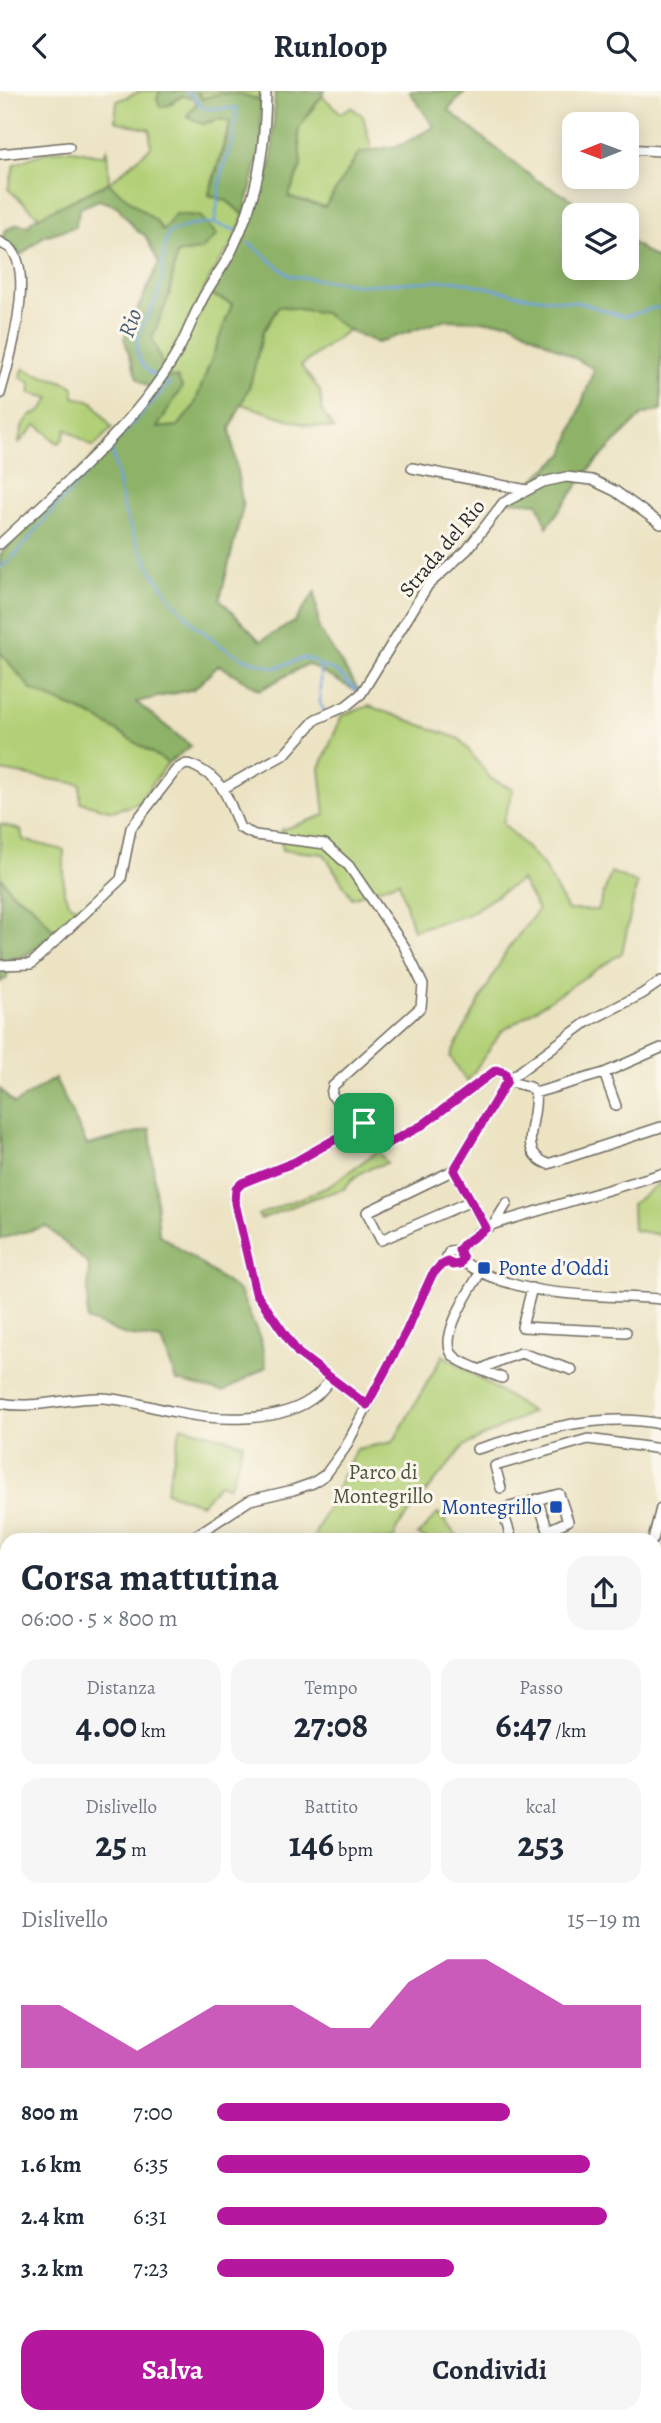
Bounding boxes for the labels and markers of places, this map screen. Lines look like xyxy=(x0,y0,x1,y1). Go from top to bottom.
pin xyxy=(334,1093,394,1153)
place label: Ponte d'Oddi xyxy=(498,1254,609,1282)
marker: Ponte d'Oddi xyxy=(476,1260,492,1276)
place label: Montegrillo xyxy=(441,1493,542,1521)
marker: Montegrillo xyxy=(548,1499,564,1515)

